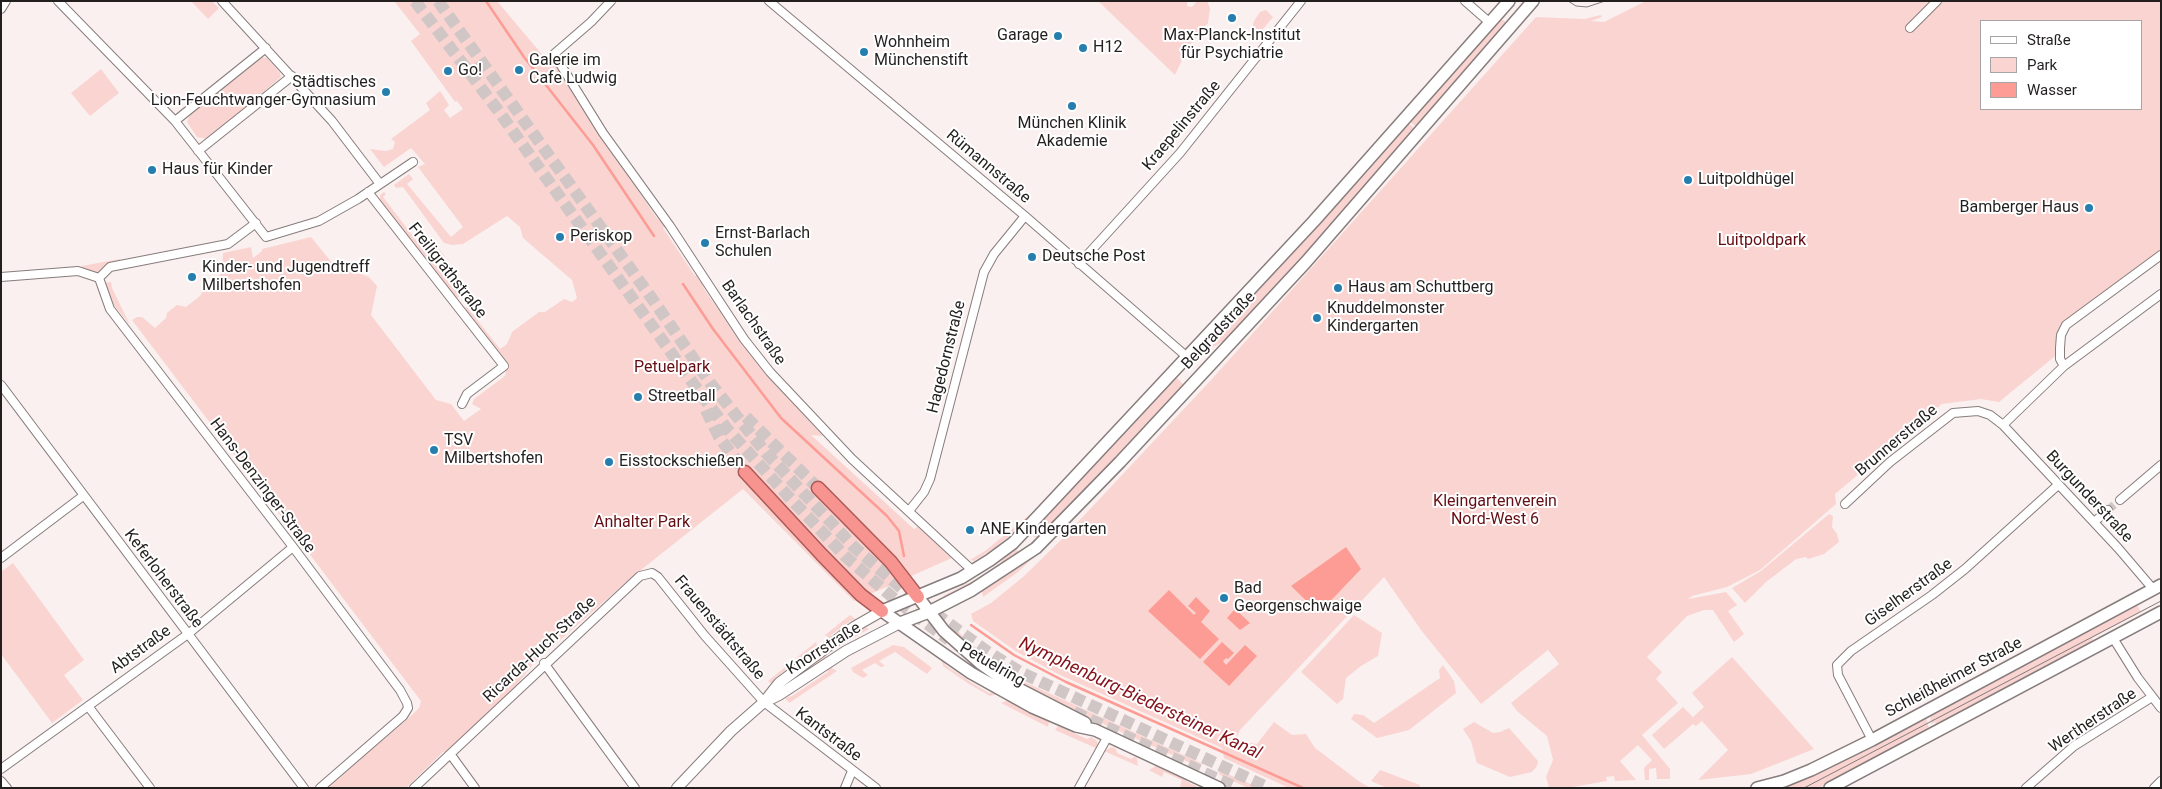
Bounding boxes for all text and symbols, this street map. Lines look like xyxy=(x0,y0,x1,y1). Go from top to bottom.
marker: Max-Planck-Institut für Psychiatrie xyxy=(1226,12,1238,24)
legend xyxy=(1980,20,2142,110)
place label: Garage xyxy=(997,26,1048,46)
place label: Max-Planck-Institut für Psychiatrie xyxy=(1163,26,1301,64)
marker: Garage xyxy=(1052,30,1064,42)
text: Straße xyxy=(2027,31,2071,49)
place label: Wohnheim Münchenstift xyxy=(874,33,968,71)
place label: H12 xyxy=(1093,38,1122,58)
marker: H12 xyxy=(1077,42,1089,54)
marker: Wohnheim Münchenstift xyxy=(858,46,870,58)
place label: Galerie im Cafe Ludwig xyxy=(529,51,617,89)
text: Park xyxy=(2027,56,2057,74)
place label: Go! xyxy=(458,61,482,81)
marker: Galerie im Cafe Ludwig xyxy=(513,64,525,76)
marker: Go! xyxy=(442,65,454,77)
place label: Städtisches Lion-Feuchtwanger-Gymnasium xyxy=(151,73,376,111)
street label: Kraepelinstraße xyxy=(1139,77,1225,175)
text: Wasser xyxy=(2027,81,2077,99)
marker: Städtisches Lion-Feuchtwanger-Gymnasium xyxy=(380,86,392,98)
marker: München Klinik Akademie xyxy=(1066,100,1078,112)
place label: München Klinik Akademie xyxy=(1018,114,1126,152)
street label: Rümannstraße xyxy=(942,126,1034,208)
place label: Haus für Kinder xyxy=(162,160,273,180)
marker: Haus für Kinder xyxy=(146,164,158,176)
place label: Luitpoldhügel xyxy=(1698,170,1794,190)
marker: Luitpoldhügel xyxy=(1682,174,1694,186)
place label: Bamberger Haus xyxy=(1960,198,2079,218)
marker: Bamberger Haus xyxy=(2083,202,2095,214)
street label: Freiligrathstraße xyxy=(404,219,490,323)
place label: Ernst-Barlach Schulen xyxy=(715,224,810,262)
place label: Periskop xyxy=(570,227,632,247)
marker: Periskop xyxy=(554,231,566,243)
park label: Luitpoldpark xyxy=(1718,231,1806,251)
marker: Ernst-Barlach Schulen xyxy=(699,237,711,249)
place label: Deutsche Post xyxy=(1042,247,1146,267)
marker: Deutsche Post xyxy=(1026,251,1038,263)
place label: Kinder- und Jugendtreff Milbertshofen xyxy=(202,258,370,296)
marker: Kinder- und Jugendtreff Milbertshofen xyxy=(186,271,198,283)
street label: Barlachstraße xyxy=(717,277,789,369)
place label: Haus am Schuttberg xyxy=(1348,278,1494,298)
marker: Haus am Schuttberg xyxy=(1332,282,1344,294)
street label: Belgradstraße xyxy=(1178,288,1260,374)
street label: Hagedornstraße xyxy=(924,299,970,415)
place label: Knuddelmonster Kindergarten xyxy=(1327,299,1444,337)
marker: Knuddelmonster Kindergarten xyxy=(1311,312,1323,324)
park label: Petuelpark xyxy=(634,358,710,378)
place label: Streetball xyxy=(648,387,716,407)
marker: Streetball xyxy=(632,391,644,403)
street label: Brunnerstraße xyxy=(1852,401,1942,481)
street label: Hans-Denzinger-Straße xyxy=(205,415,319,557)
place label: TSV Milbertshofen xyxy=(444,431,543,469)
marker: TSV Milbertshofen xyxy=(428,444,440,456)
street label: Burgunderstraße xyxy=(2041,447,2137,547)
place label: Eisstockschießen xyxy=(619,452,744,472)
marker: Eisstockschießen xyxy=(603,456,615,468)
park label: Kleingartenverein Nord-West 6 xyxy=(1433,492,1557,530)
park label: Anhalter Park xyxy=(594,513,690,533)
place label: ANE Kindergarten xyxy=(980,520,1107,540)
marker: ANE Kindergarten xyxy=(964,524,976,536)
street label: Keferloherstraße xyxy=(120,526,206,632)
street label: Giselherstraße xyxy=(1862,555,1956,631)
street label: Frauenstädtstraße xyxy=(670,572,768,684)
place label: Bad Georgenschwaige xyxy=(1234,579,1362,617)
marker: Bad Georgenschwaige xyxy=(1218,592,1230,604)
street label: Ricarda-Huch-Straße xyxy=(480,593,600,707)
street label: Knorrstraße xyxy=(783,619,865,679)
street label: Abtstraße xyxy=(107,622,175,678)
water label: Nymphenburg-Biedersteiner Kanal xyxy=(1015,633,1265,765)
street label: Schleißheimer Straße xyxy=(1882,634,2026,722)
street label: Petuelring xyxy=(956,639,1028,691)
street label: Wertherstraße xyxy=(2046,685,2140,757)
street label: Kantstraße xyxy=(791,704,865,766)

